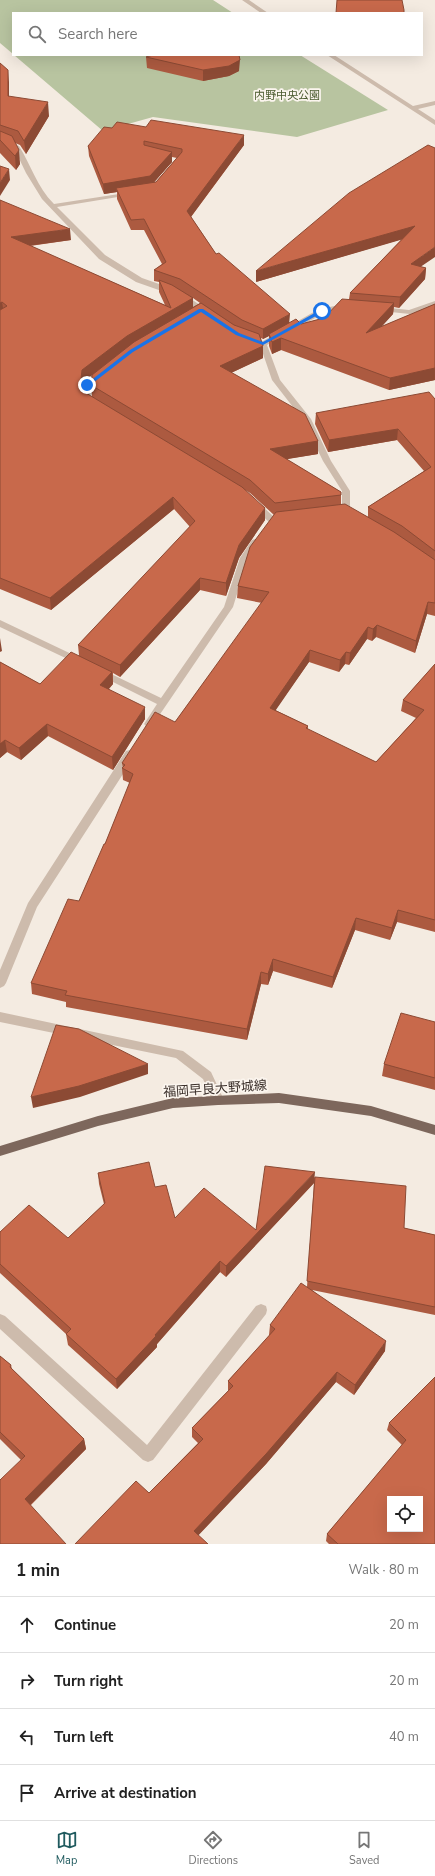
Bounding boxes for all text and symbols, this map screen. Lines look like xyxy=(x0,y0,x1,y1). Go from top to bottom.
search box xyxy=(12,12,423,56)
icon: search xyxy=(26,23,48,45)
text: Search here xyxy=(58,24,138,44)
park label: 内野中央公園 xyxy=(254,88,320,103)
route start xyxy=(313,302,331,320)
route end xyxy=(78,376,96,394)
street label: 福岡早良大野城線 xyxy=(162,1076,268,1102)
map controls xyxy=(387,1496,423,1532)
button: locate xyxy=(387,1496,423,1532)
text: 1 min xyxy=(16,1559,60,1582)
text: Walk · 80 m xyxy=(348,1561,419,1579)
icon: ahead xyxy=(16,1614,38,1636)
text: Continue xyxy=(54,1615,116,1635)
text: 20 m xyxy=(389,1616,419,1634)
icon: right xyxy=(16,1670,38,1692)
text: Turn right xyxy=(54,1671,123,1691)
text: 20 m xyxy=(389,1672,419,1690)
icon: left xyxy=(16,1726,38,1748)
text: Turn left xyxy=(54,1727,113,1747)
text: 40 m xyxy=(389,1728,419,1746)
icon: arrive xyxy=(16,1782,38,1804)
text: Arrive at destination xyxy=(54,1783,197,1803)
tab: Map xyxy=(56,1829,78,1868)
tab: Directions xyxy=(189,1829,238,1868)
tab: Saved xyxy=(349,1829,379,1868)

